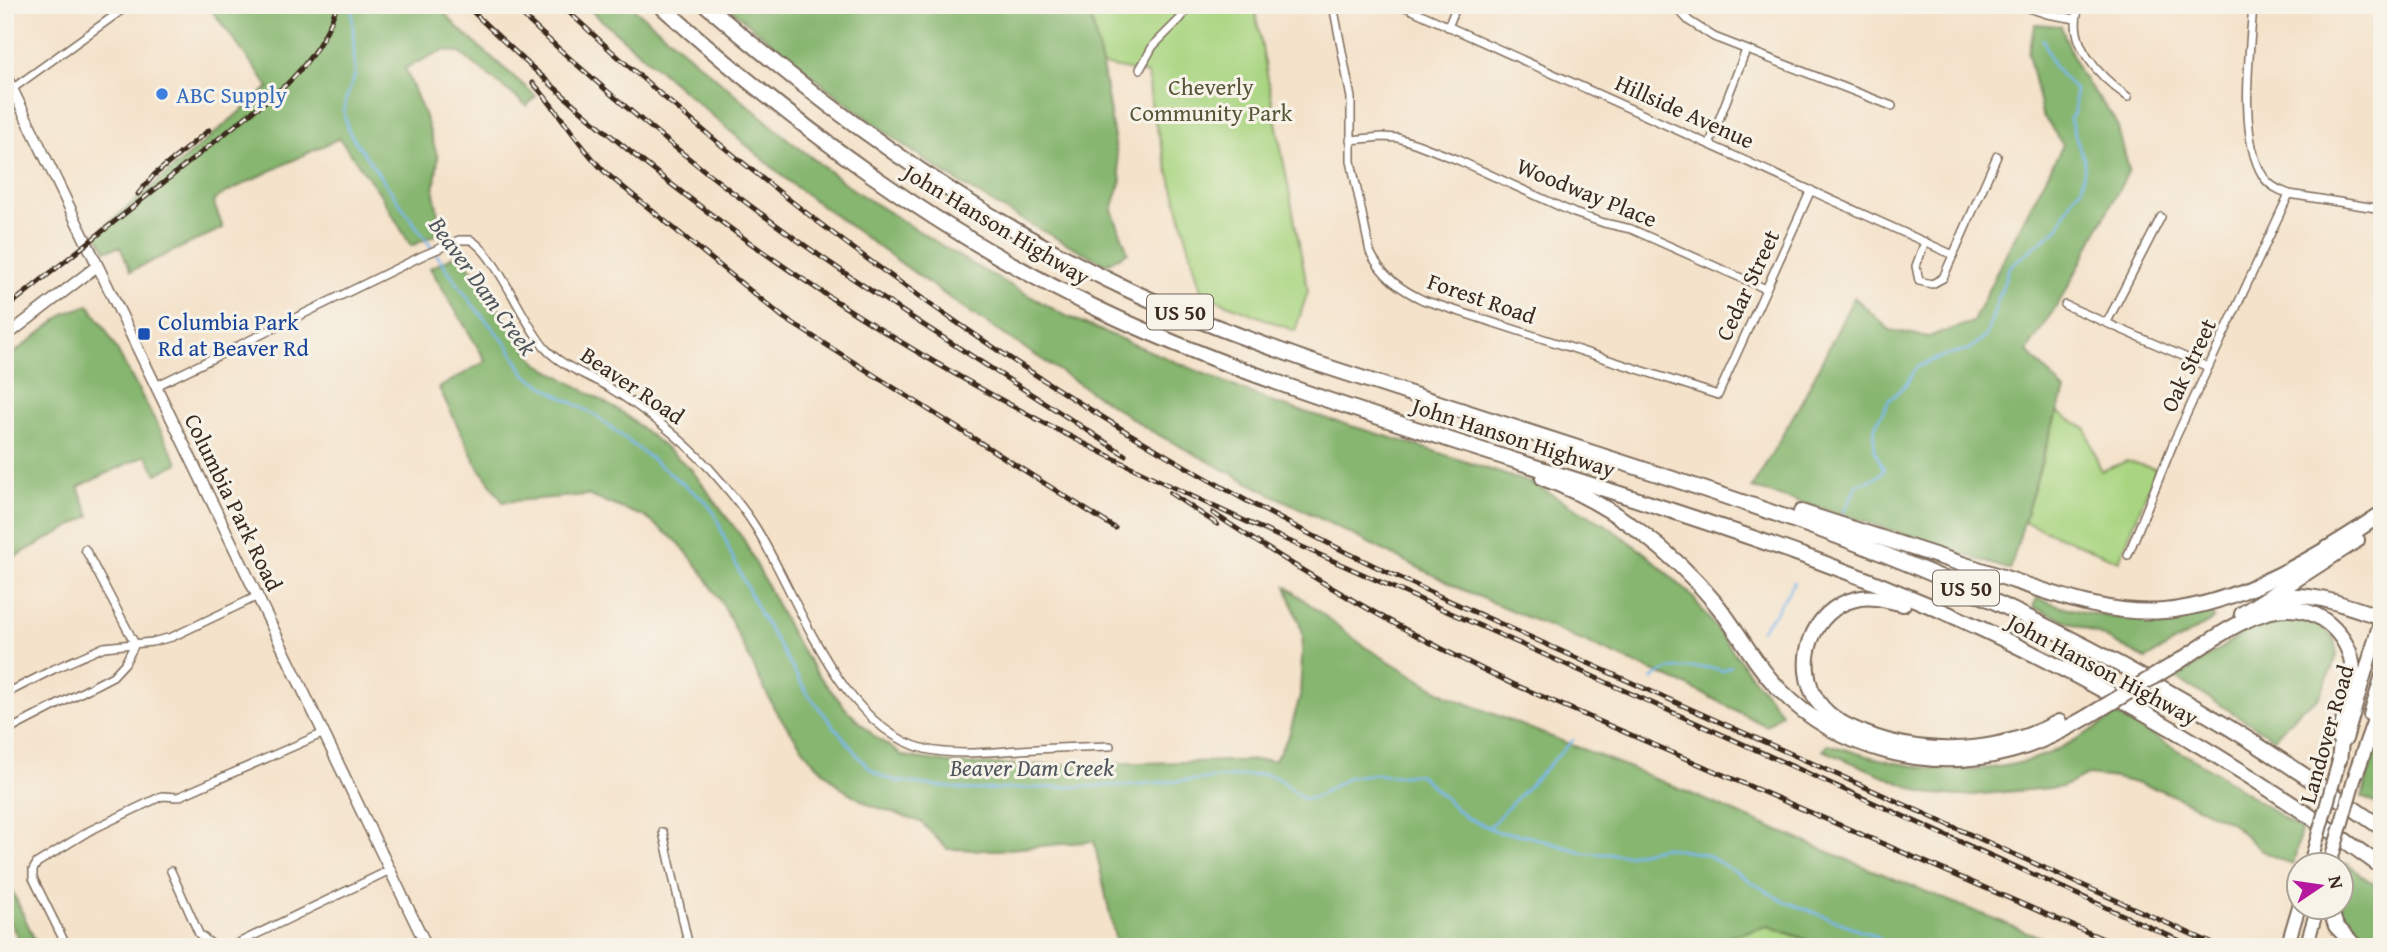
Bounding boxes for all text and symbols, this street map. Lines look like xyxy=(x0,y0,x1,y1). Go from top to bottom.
street label: Hillside Avenue xyxy=(1610,66,1760,156)
park label: Cheverly Community Park xyxy=(1130,70,1293,129)
place label: ABC Supply xyxy=(176,78,288,111)
marker: ABC Supply xyxy=(154,86,170,102)
street label: Woodway Place xyxy=(1512,149,1662,235)
street label: John Hanson Highway xyxy=(895,154,1097,293)
water label: Beaver Dam Creek xyxy=(420,209,545,363)
street label: Cedar Street xyxy=(1707,224,1787,346)
street label: Forest Road xyxy=(1423,264,1541,332)
road number: US 50 xyxy=(1147,294,1213,330)
place label: Columbia Park Rd at Beaver Rd xyxy=(158,305,309,364)
street label: Oak Street xyxy=(2152,313,2224,417)
marker: Columbia Park Rd at Beaver Rd xyxy=(136,326,152,342)
street label: Beaver Road xyxy=(575,338,692,432)
street label: John Hanson Highway xyxy=(1405,388,1621,486)
street label: Columbia Park Road xyxy=(177,408,292,597)
road number: US 50 xyxy=(1933,570,1999,606)
street label: John Hanson Highway xyxy=(1999,603,2205,734)
street label: Landover Road xyxy=(2290,660,2362,807)
water label: Beaver Dam Creek xyxy=(949,750,1114,785)
north arrow xyxy=(2286,850,2356,920)
text: N xyxy=(2321,873,2352,892)

